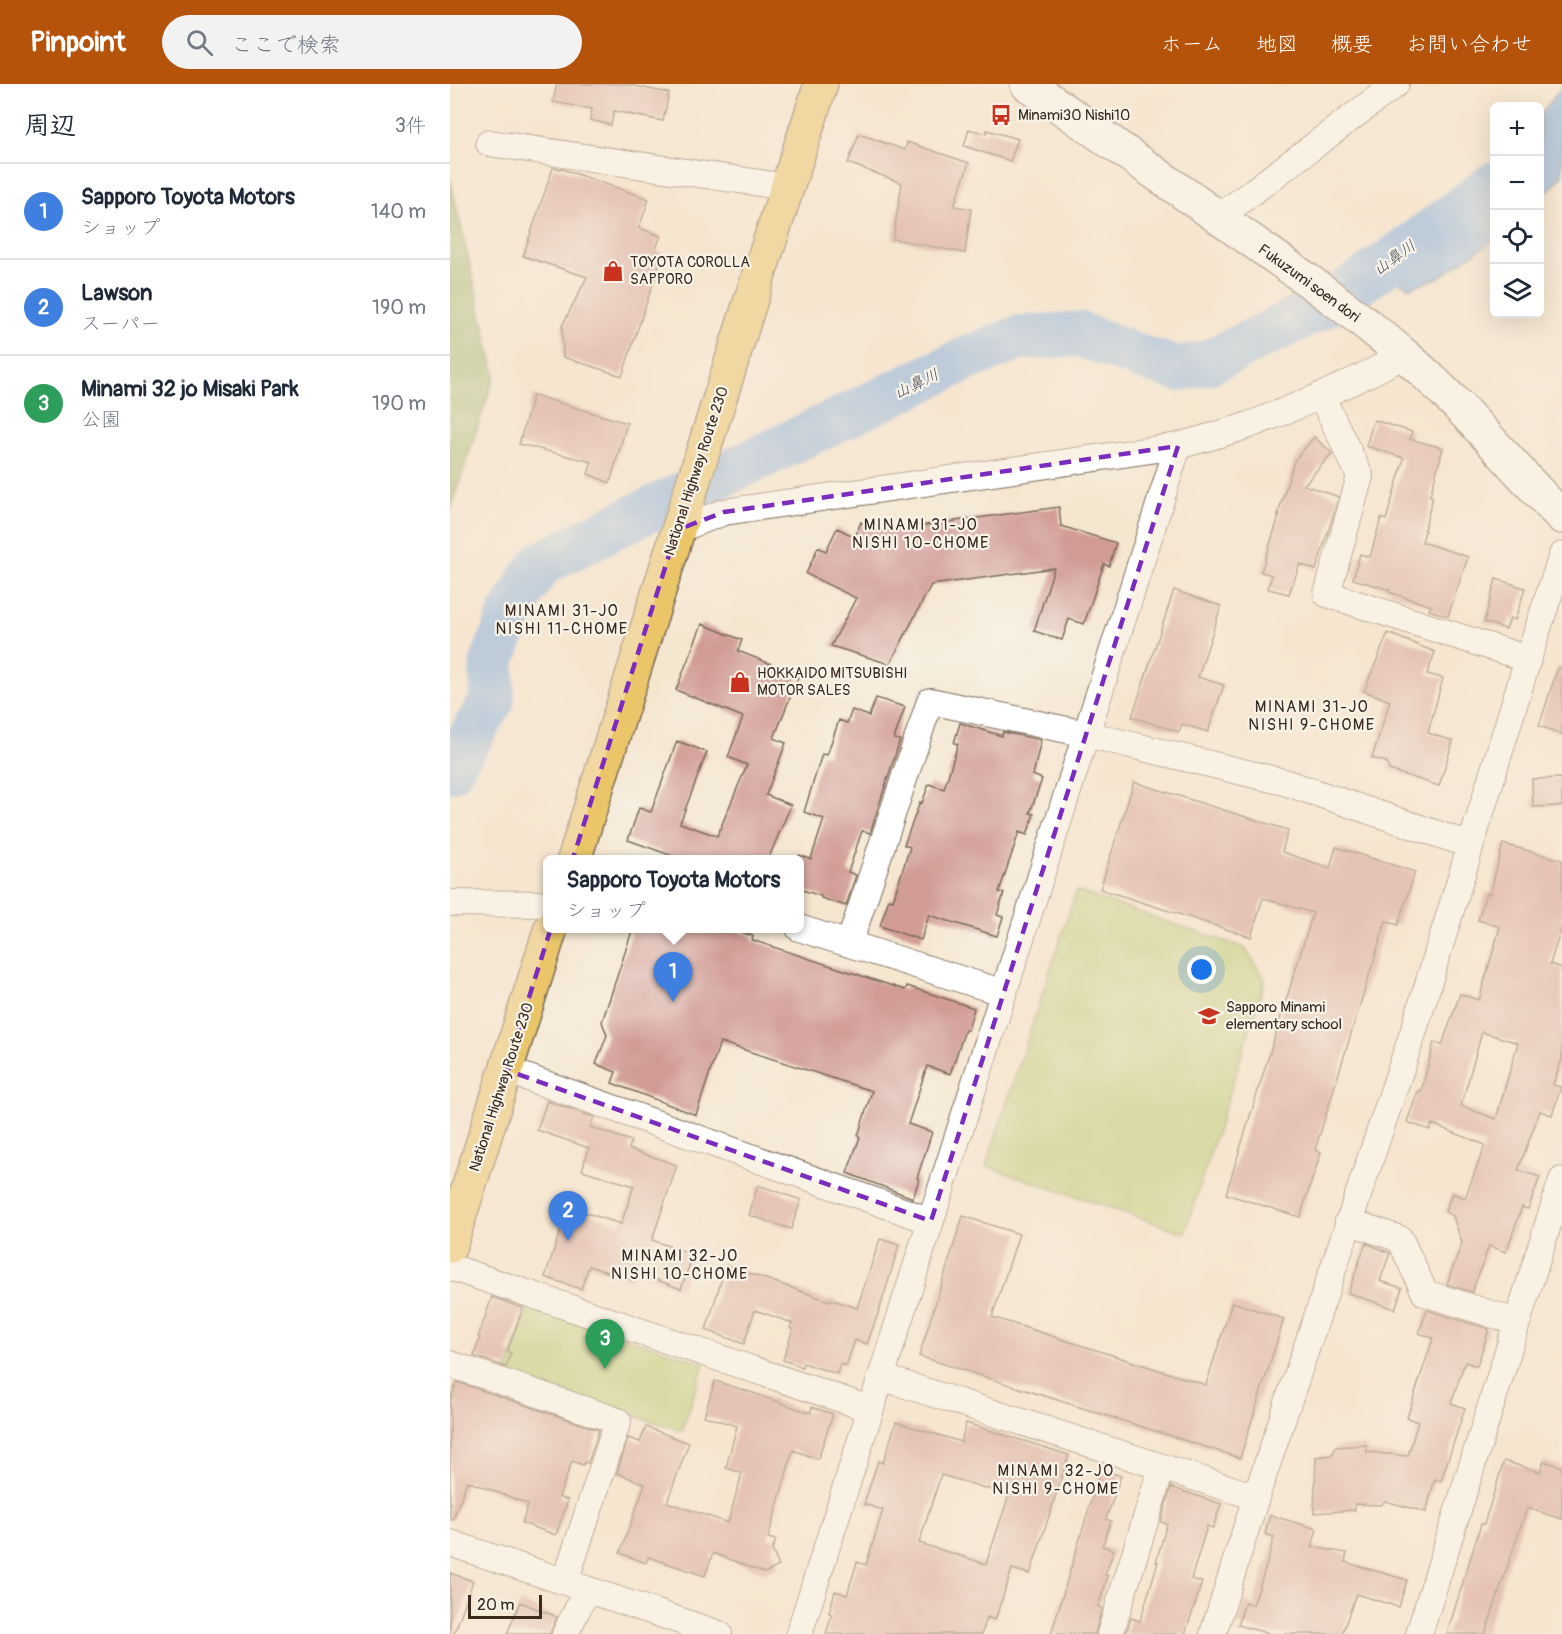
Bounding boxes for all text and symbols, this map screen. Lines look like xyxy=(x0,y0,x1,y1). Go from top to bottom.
search box xyxy=(162,15,582,69)
text: Pinpoint xyxy=(30,25,126,60)
icon: search xyxy=(183,26,216,59)
text: ここで検索 xyxy=(231,31,341,59)
text: ホーム xyxy=(1161,31,1223,58)
text: 地図 xyxy=(1256,31,1298,58)
text: 概要 xyxy=(1331,31,1373,58)
text: お問い合わせ xyxy=(1406,31,1532,58)
map controls xyxy=(1490,102,1544,318)
button: + xyxy=(1490,102,1544,156)
bus stop icon: Minami30 Nishi10 xyxy=(989,103,1013,127)
place label: Minami30 Nishi10 xyxy=(1018,106,1130,125)
text: 周辺 xyxy=(24,110,76,142)
text: 3件 xyxy=(395,113,426,138)
button: − xyxy=(1490,156,1544,210)
text: Sapporo Toyota Motors xyxy=(81,183,295,211)
text: 1 xyxy=(40,199,47,224)
text: 140 m xyxy=(371,199,426,224)
button: locate xyxy=(1490,210,1544,264)
text: ショップ xyxy=(81,215,160,240)
water label: 山鼻川 xyxy=(1369,236,1420,280)
street label: Fukuzumi soen dori xyxy=(1254,240,1364,327)
place label: TOYOTA COROLLA SAPPORO xyxy=(630,253,750,289)
shop icon: TOYOTA COROLLA SAPPORO xyxy=(601,259,625,283)
button: layers xyxy=(1490,264,1544,318)
text: Lawson xyxy=(81,279,152,307)
text: 2 xyxy=(38,295,49,320)
text: 190 m xyxy=(372,295,426,320)
text: スーパー xyxy=(81,311,160,336)
water label: 山鼻川 xyxy=(890,364,942,403)
text: Minami 32 jo Misaki Park xyxy=(81,375,299,403)
street label: National Highway Route 230 xyxy=(660,384,733,558)
text: 3 xyxy=(38,391,49,416)
text: 190 m xyxy=(372,391,426,416)
text: 公園 xyxy=(81,407,121,432)
district label: MINAMI 31-JO NISHI 10-CHOME xyxy=(852,515,990,553)
district label: MINAMI 31-JO NISHI 11-CHOME xyxy=(495,601,629,639)
place label: HOKKAIDO MITSUBISHI MOTOR SALES xyxy=(757,664,907,700)
shop icon: HOKKAIDO MITSUBISHI MOTOR SALES xyxy=(728,670,752,694)
district label: MINAMI 31-JO NISHI 9-CHOME xyxy=(1248,697,1376,735)
popup xyxy=(543,855,804,933)
text: Sapporo Toyota Motors xyxy=(567,866,780,894)
text: ショップ xyxy=(567,898,646,923)
pin: 1 xyxy=(654,952,692,1002)
your location xyxy=(1187,955,1216,984)
place label: Sapporo Minami elementary school xyxy=(1226,998,1342,1034)
street label: National Highway Route 230 xyxy=(465,1000,538,1174)
school or university icon: Sapporo Minami elementary school xyxy=(1197,1004,1221,1028)
pin: 2 xyxy=(548,1192,588,1241)
district label: MINAMI 32-JO NISHI 10-CHOME xyxy=(611,1246,749,1284)
pin: 3 xyxy=(586,1320,624,1369)
district label: MINAMI 32-JO NISHI 9-CHOME xyxy=(992,1461,1120,1499)
scale bar xyxy=(468,1592,542,1620)
text: 20 m xyxy=(477,1595,515,1615)

